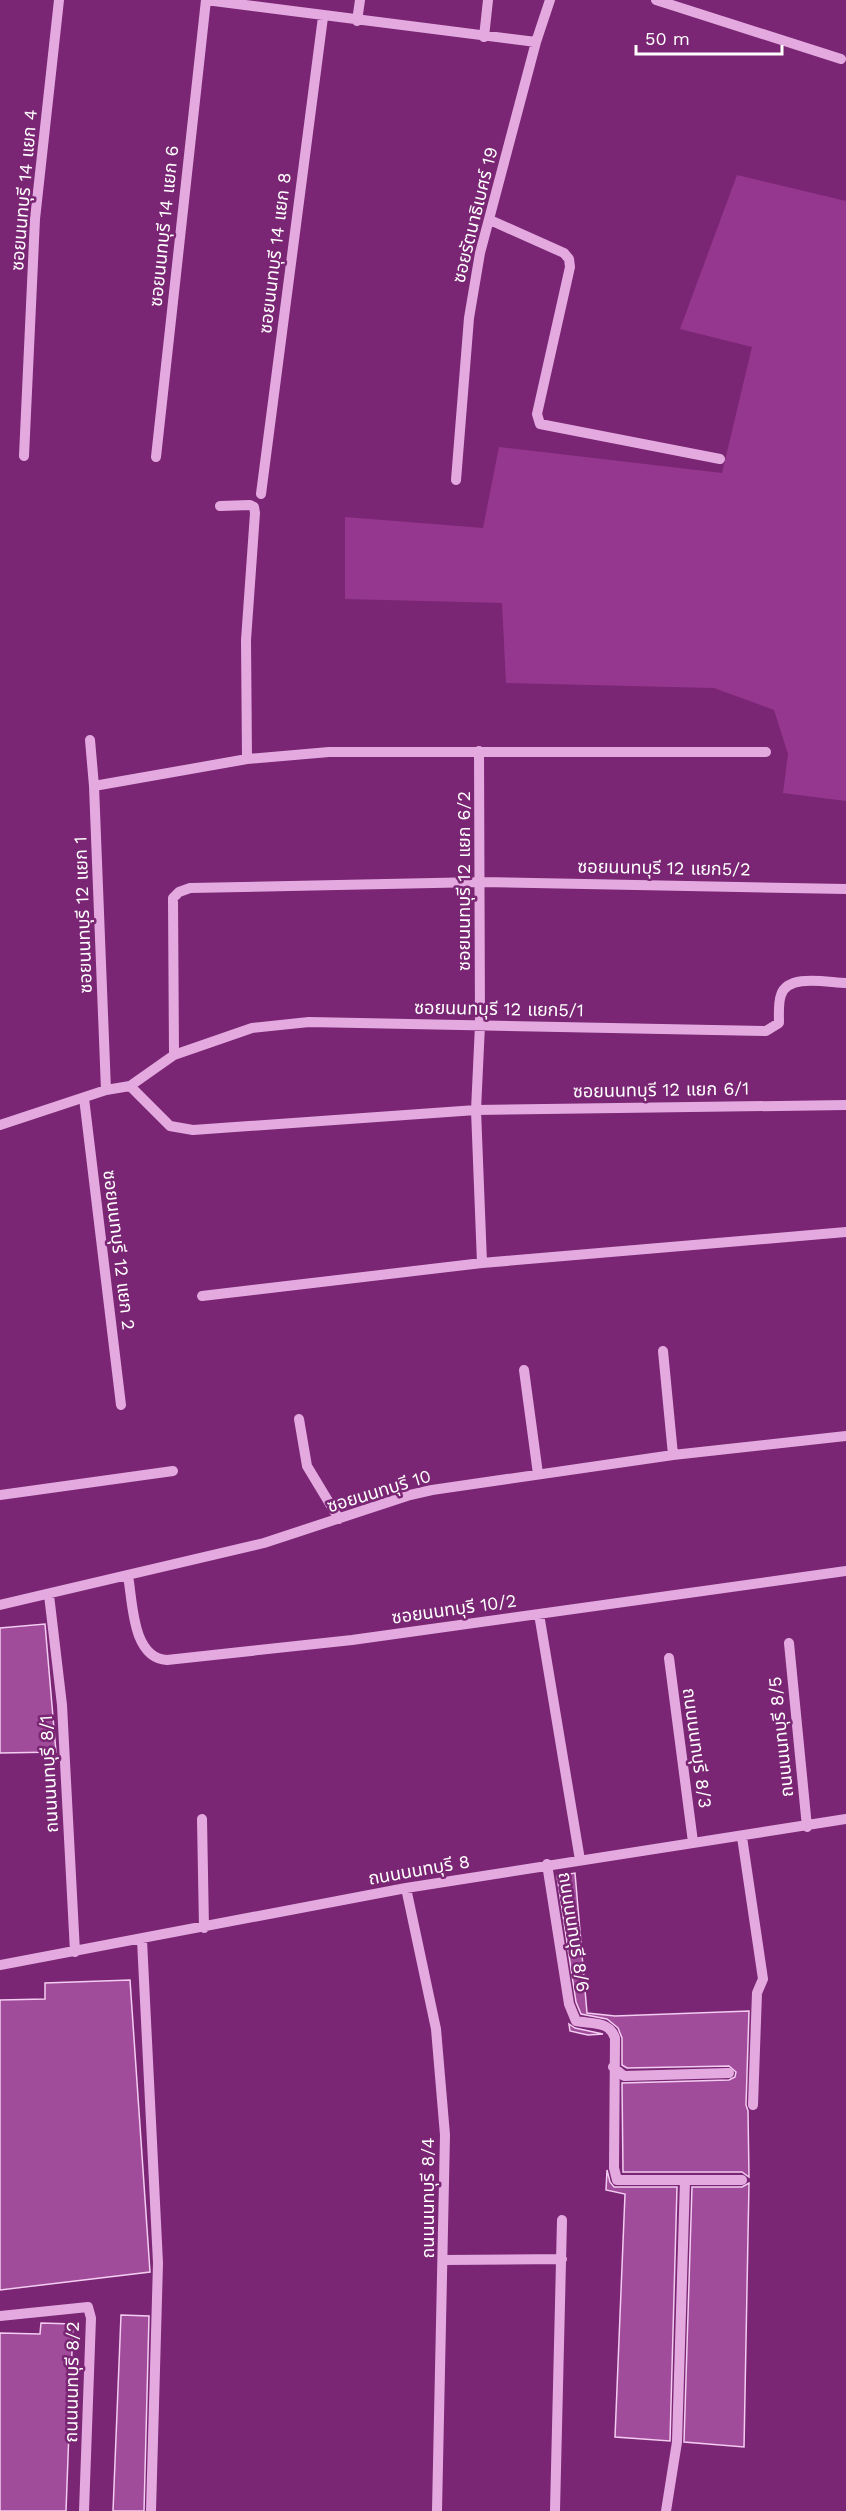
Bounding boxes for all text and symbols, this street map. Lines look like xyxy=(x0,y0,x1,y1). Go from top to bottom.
scale bar xyxy=(636,18,782,56)
text: 50 m xyxy=(645,28,690,49)
street label: ซอยนนทบุรี 14 แยก 4 xyxy=(6,108,42,272)
street label: ซอยนนทบุรี 14 แยก 6 xyxy=(145,144,183,308)
street label: ซอยรัตนาธิเบศร์ 19 xyxy=(447,145,502,285)
street label: ซอยนนทบุรี 14 แยก 8 xyxy=(254,171,296,335)
street label: ซอยนนทบุรี 12 แยก 6/2 xyxy=(453,791,475,971)
street label: ซอยนนทบุรี 12 แยก 1 xyxy=(69,836,97,994)
street label: ซอยนนทบุรี 12 แยก5/2 xyxy=(577,855,751,881)
street label: ซอยนนทบุรี 12 แยก5/1 xyxy=(414,997,584,1021)
street label: ซอยนนทบุรี 12 แยก 6/1 xyxy=(573,1077,749,1103)
street label: ซอยนนทบุรี 12 แยก 2 xyxy=(98,1169,140,1331)
street label: ซอยนนทบุรี 10 xyxy=(324,1465,434,1517)
street label: ซอยนนทบุรี 10/2 xyxy=(390,1589,518,1629)
street label: ถนนนนทบุรี 8/5 xyxy=(764,1676,798,1798)
street label: ถนนนนทบุรี 8/3 xyxy=(678,1686,716,1810)
street label: ถนนนนทบุรี 8/1 xyxy=(35,1715,63,1833)
street label: ถนนนนทบุรี 8 xyxy=(366,1850,472,1890)
street label: ถนนนนทบุรี 8/6 xyxy=(554,1870,594,1994)
street label: ถนนนนทบุรี 8/4 xyxy=(417,2138,439,2258)
street label: ถนนนนทบุรี 8/2 xyxy=(60,2321,84,2443)

